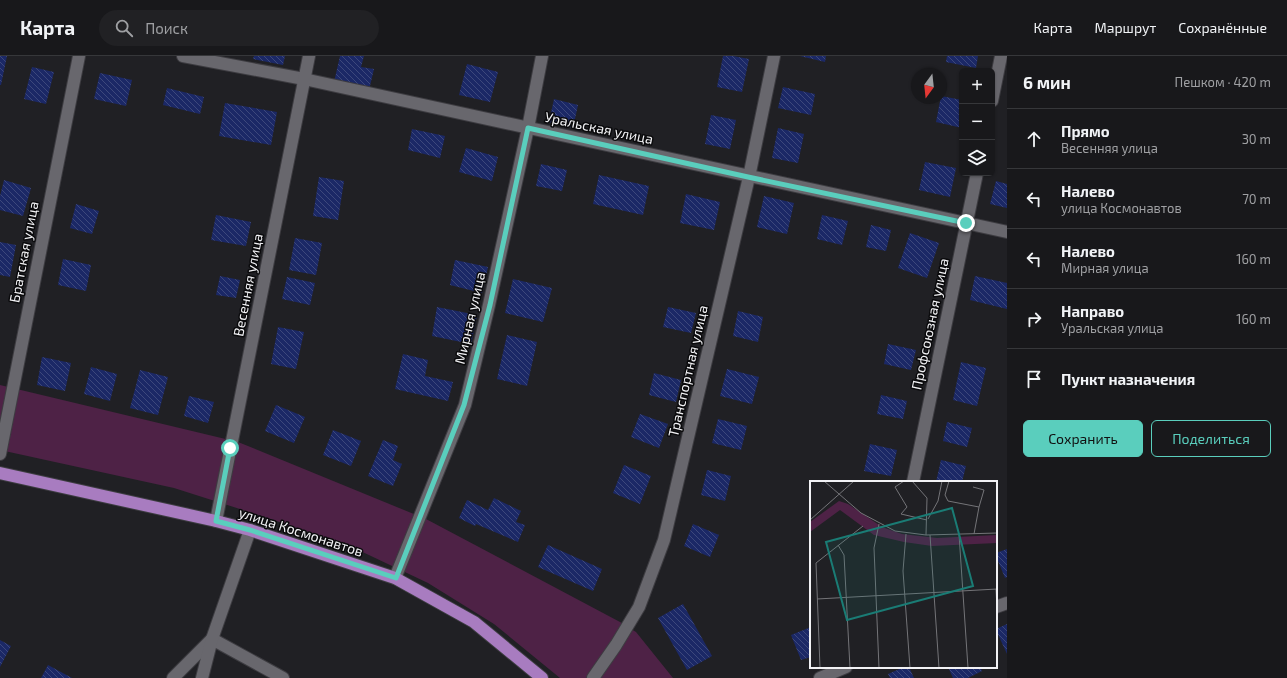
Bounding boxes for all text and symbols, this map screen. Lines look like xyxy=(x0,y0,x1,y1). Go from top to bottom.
search box xyxy=(99,10,379,46)
text: Карта xyxy=(20,16,75,39)
icon: search xyxy=(113,17,135,39)
text: Поиск xyxy=(145,19,188,37)
text: Карта xyxy=(1034,19,1072,36)
text: Маршрут xyxy=(1094,19,1156,36)
text: Сохранённые xyxy=(1178,19,1267,36)
north arrow xyxy=(911,68,947,104)
map controls xyxy=(959,68,995,176)
button: + xyxy=(959,68,995,104)
text: 6 мин xyxy=(1023,72,1071,92)
text: Пешком · 420 m xyxy=(1174,74,1271,90)
button: − xyxy=(959,104,995,140)
street label: Уральская улица xyxy=(543,108,655,147)
text: Прямо xyxy=(1061,122,1110,140)
icon: ahead xyxy=(1023,128,1045,150)
text: 30 m xyxy=(1242,131,1271,147)
button: layers xyxy=(959,140,995,176)
text: Весенняя улица xyxy=(1061,140,1158,156)
text: Налево xyxy=(1061,182,1115,200)
icon: left xyxy=(1023,188,1045,210)
text: 70 m xyxy=(1242,191,1271,207)
street label: Братская улица xyxy=(5,200,42,304)
text: улица Космонавтов xyxy=(1061,200,1182,216)
route end xyxy=(957,214,975,232)
street label: Весенняя улица xyxy=(229,232,266,338)
text: Налево xyxy=(1061,242,1115,260)
icon: left xyxy=(1023,248,1045,270)
text: 160 m xyxy=(1236,251,1271,267)
street label: Профсоюзная улица xyxy=(907,257,952,391)
text: Мирная улица xyxy=(1061,260,1149,276)
street label: Мирная улица xyxy=(451,270,488,366)
text: Направо xyxy=(1061,302,1124,320)
street label: Транспортная улица xyxy=(664,303,711,438)
icon: right xyxy=(1023,308,1045,330)
text: 160 m xyxy=(1236,311,1271,327)
text: Уральская улица xyxy=(1061,320,1164,336)
icon: arrive xyxy=(1023,368,1045,390)
text: Пункт назначения xyxy=(1061,370,1195,388)
button: Сохранить xyxy=(1023,420,1143,457)
button: Поделиться xyxy=(1151,420,1271,457)
route start xyxy=(221,439,239,457)
inset map xyxy=(810,481,997,668)
street label: улица Космонавтов xyxy=(237,503,366,560)

